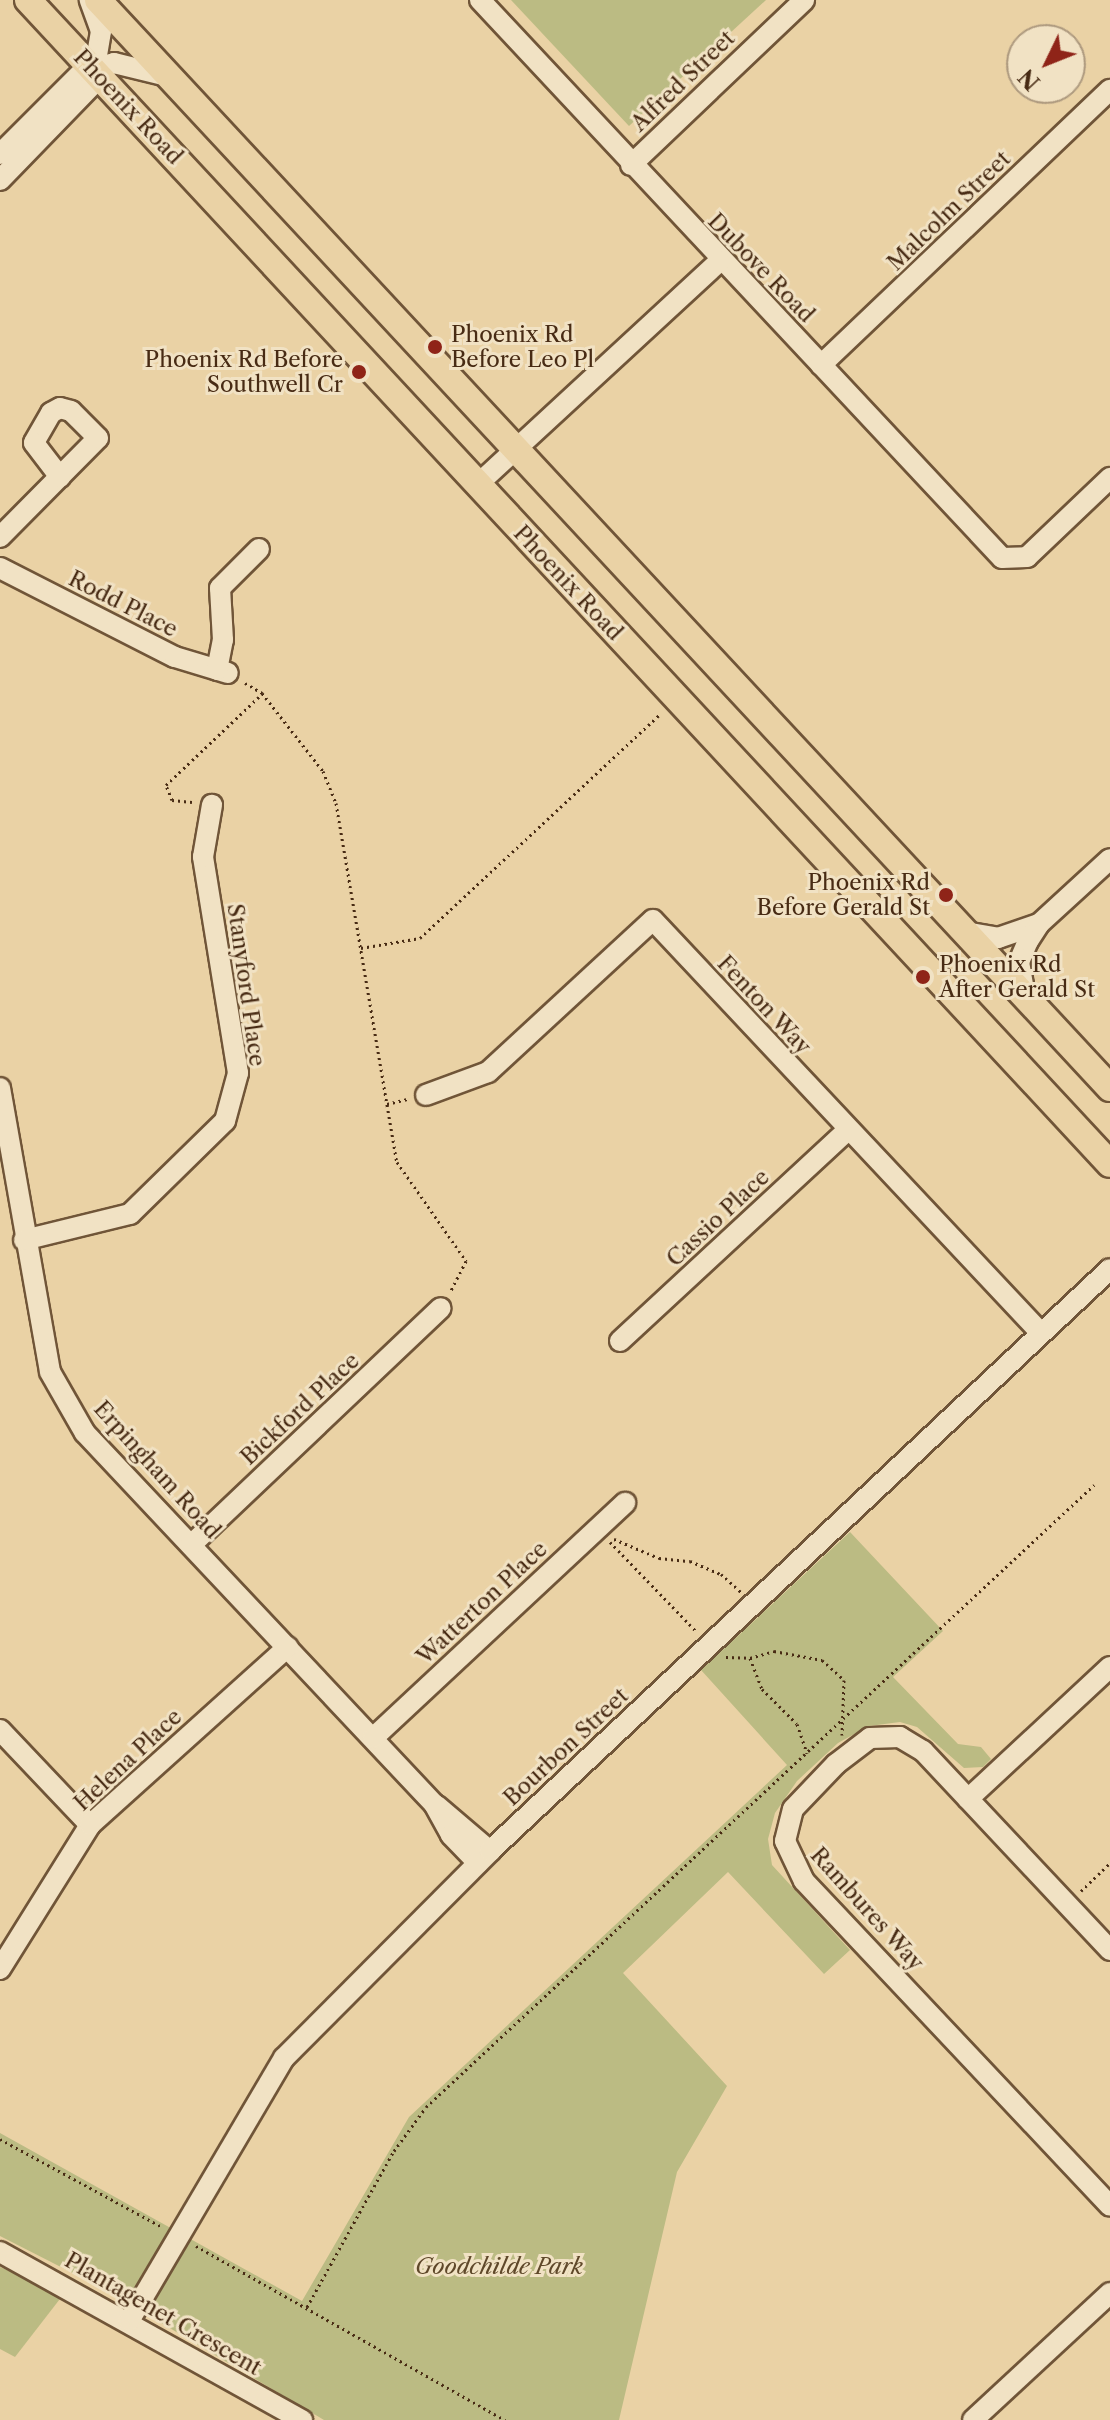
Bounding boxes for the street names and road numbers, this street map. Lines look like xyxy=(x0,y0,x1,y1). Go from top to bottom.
street label: Alfred Street xyxy=(626,25,740,137)
street label: Phoenix Road xyxy=(68,44,188,170)
street label: Malcolm Street xyxy=(882,146,1016,276)
street label: Dubove Road xyxy=(702,208,820,328)
street label: Phoenix Road xyxy=(508,520,628,646)
street label: Rodd Place xyxy=(64,565,182,643)
street label: Stanyford Place xyxy=(222,902,270,1068)
street label: Fenton Way xyxy=(711,950,817,1060)
street label: Cassio Place xyxy=(661,1164,775,1272)
street label: Bickford Place xyxy=(235,1347,365,1471)
street label: Erpingham Road xyxy=(88,1396,226,1544)
street label: Watterton Place xyxy=(411,1536,553,1670)
street label: Bourbon Street xyxy=(498,1683,634,1811)
street label: Helena Place xyxy=(69,1704,187,1816)
street label: Rambures Way xyxy=(805,1842,929,1976)
street label: Plantagenet Crescent xyxy=(60,2247,266,2381)

